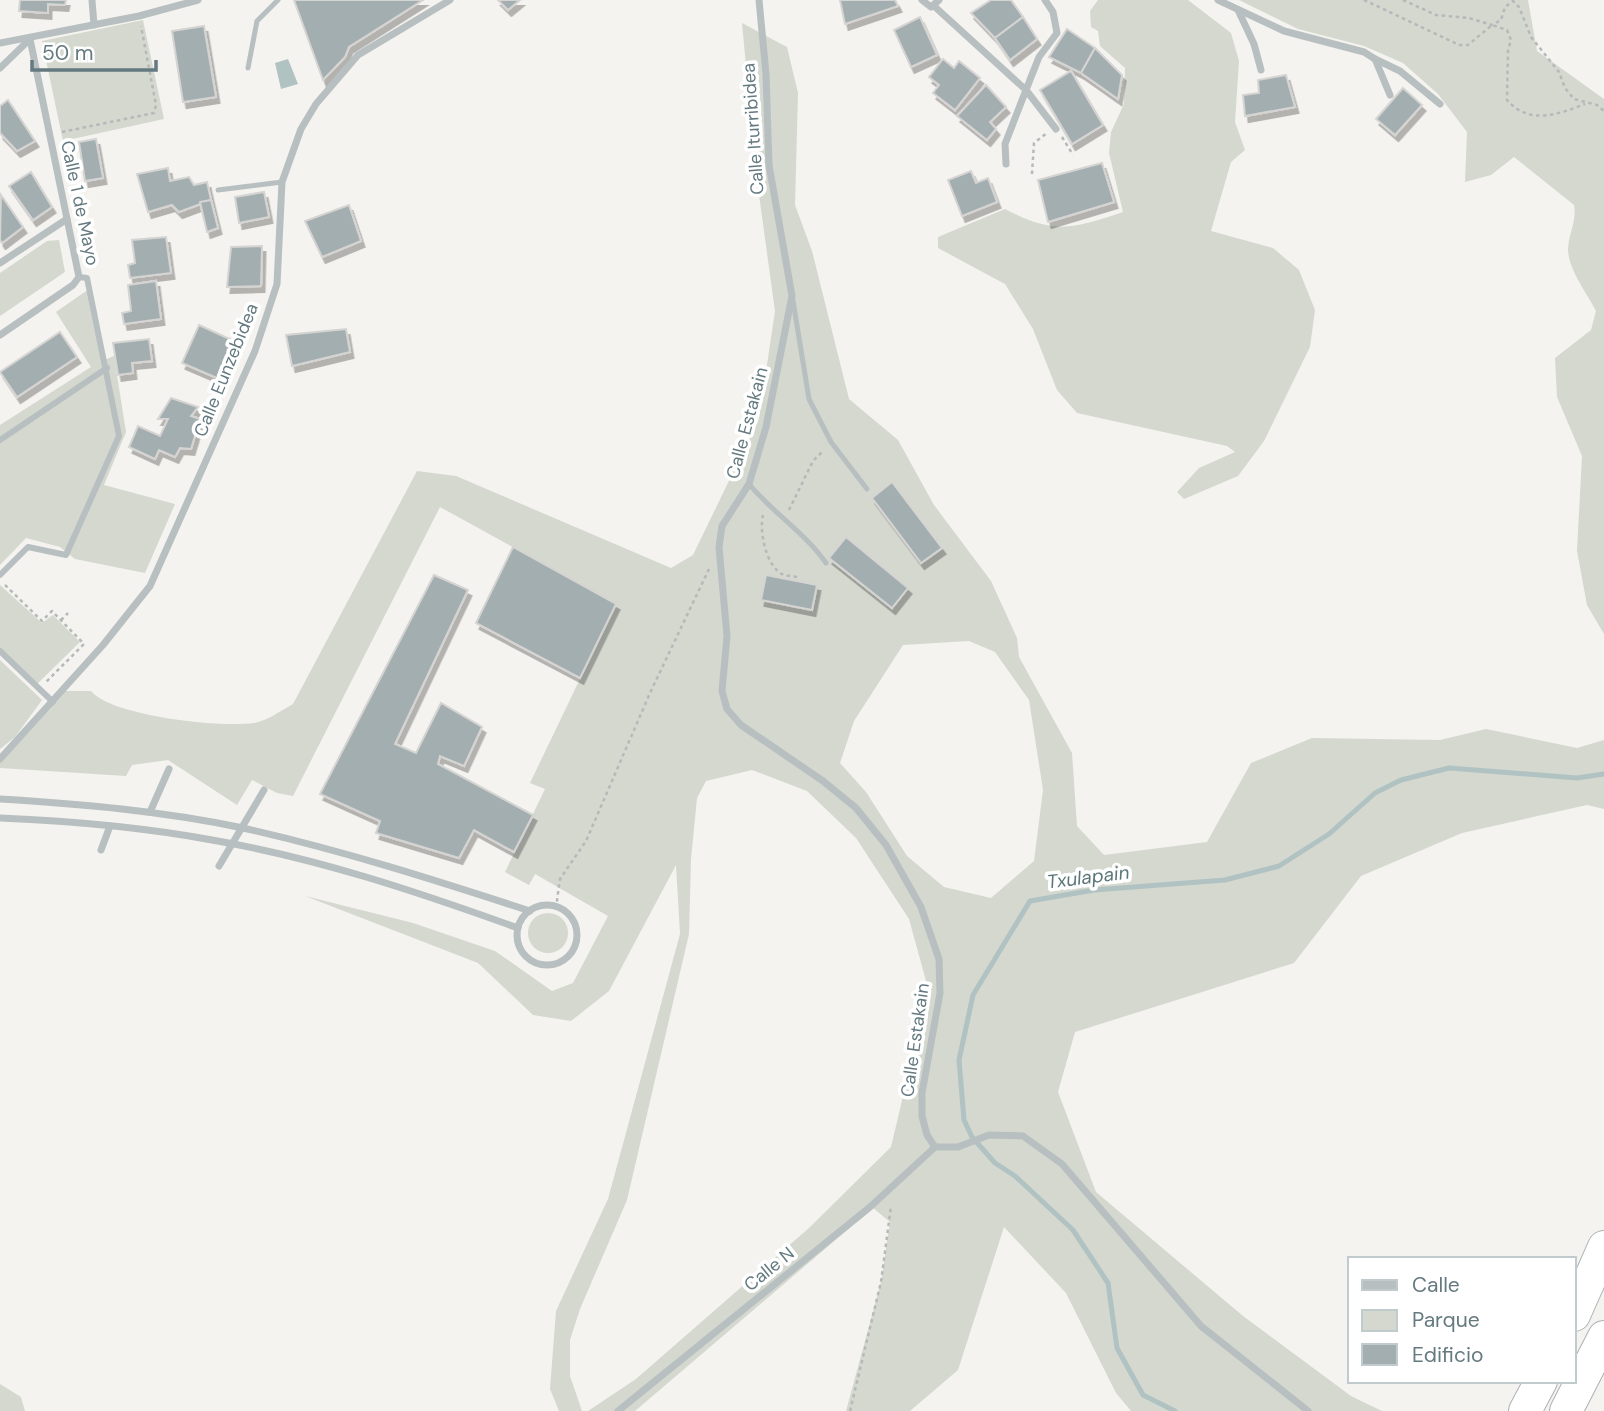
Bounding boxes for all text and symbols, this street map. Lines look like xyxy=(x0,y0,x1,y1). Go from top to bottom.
scale bar xyxy=(32,28,156,72)
text: 50 m xyxy=(42,39,93,67)
street label: Calle Iturribidea xyxy=(736,62,770,196)
street label: Calle 1 de Mayo xyxy=(55,138,105,268)
street label: Calle Eunzebidea xyxy=(188,300,264,440)
street label: Calle Estakain xyxy=(721,364,773,482)
water label: Txulapain xyxy=(1045,860,1131,894)
street label: Calle Estakain xyxy=(895,981,935,1099)
street label: Calle N xyxy=(739,1241,799,1297)
legend xyxy=(1348,1257,1576,1383)
text: Calle xyxy=(1412,1271,1460,1299)
text: Parque xyxy=(1412,1306,1480,1334)
text: Edificio xyxy=(1412,1341,1483,1369)

